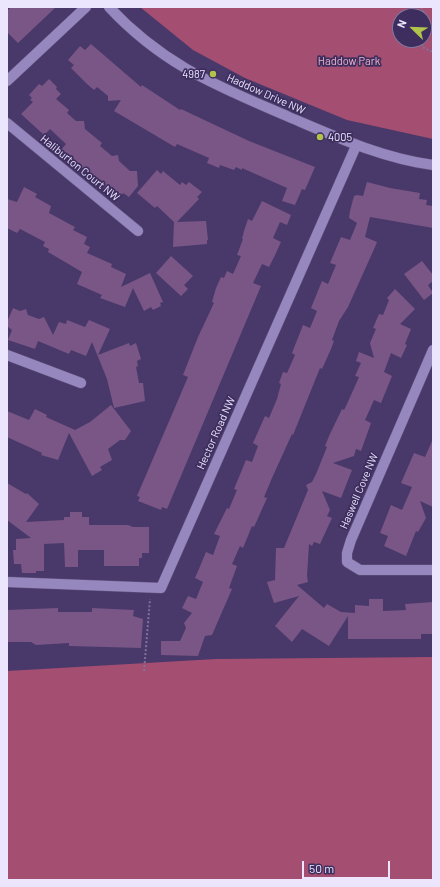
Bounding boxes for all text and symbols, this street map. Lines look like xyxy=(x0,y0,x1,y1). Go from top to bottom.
north arrow xyxy=(392,8,432,48)
text: N xyxy=(394,18,409,29)
park label: Haddow Park xyxy=(318,54,380,68)
place label: 4987 xyxy=(182,67,205,81)
marker: 4987 xyxy=(208,69,218,79)
street label: Haddow Drive NW xyxy=(225,71,307,117)
place label: 4005 xyxy=(328,130,352,144)
street label: Haliburton Court NW xyxy=(38,132,122,204)
marker: 4005 xyxy=(315,132,325,142)
street label: Hector Road NW xyxy=(194,394,238,472)
street label: Haswell Cove NW xyxy=(337,451,381,531)
scale bar xyxy=(304,853,392,879)
text: 50 m xyxy=(309,861,334,875)

